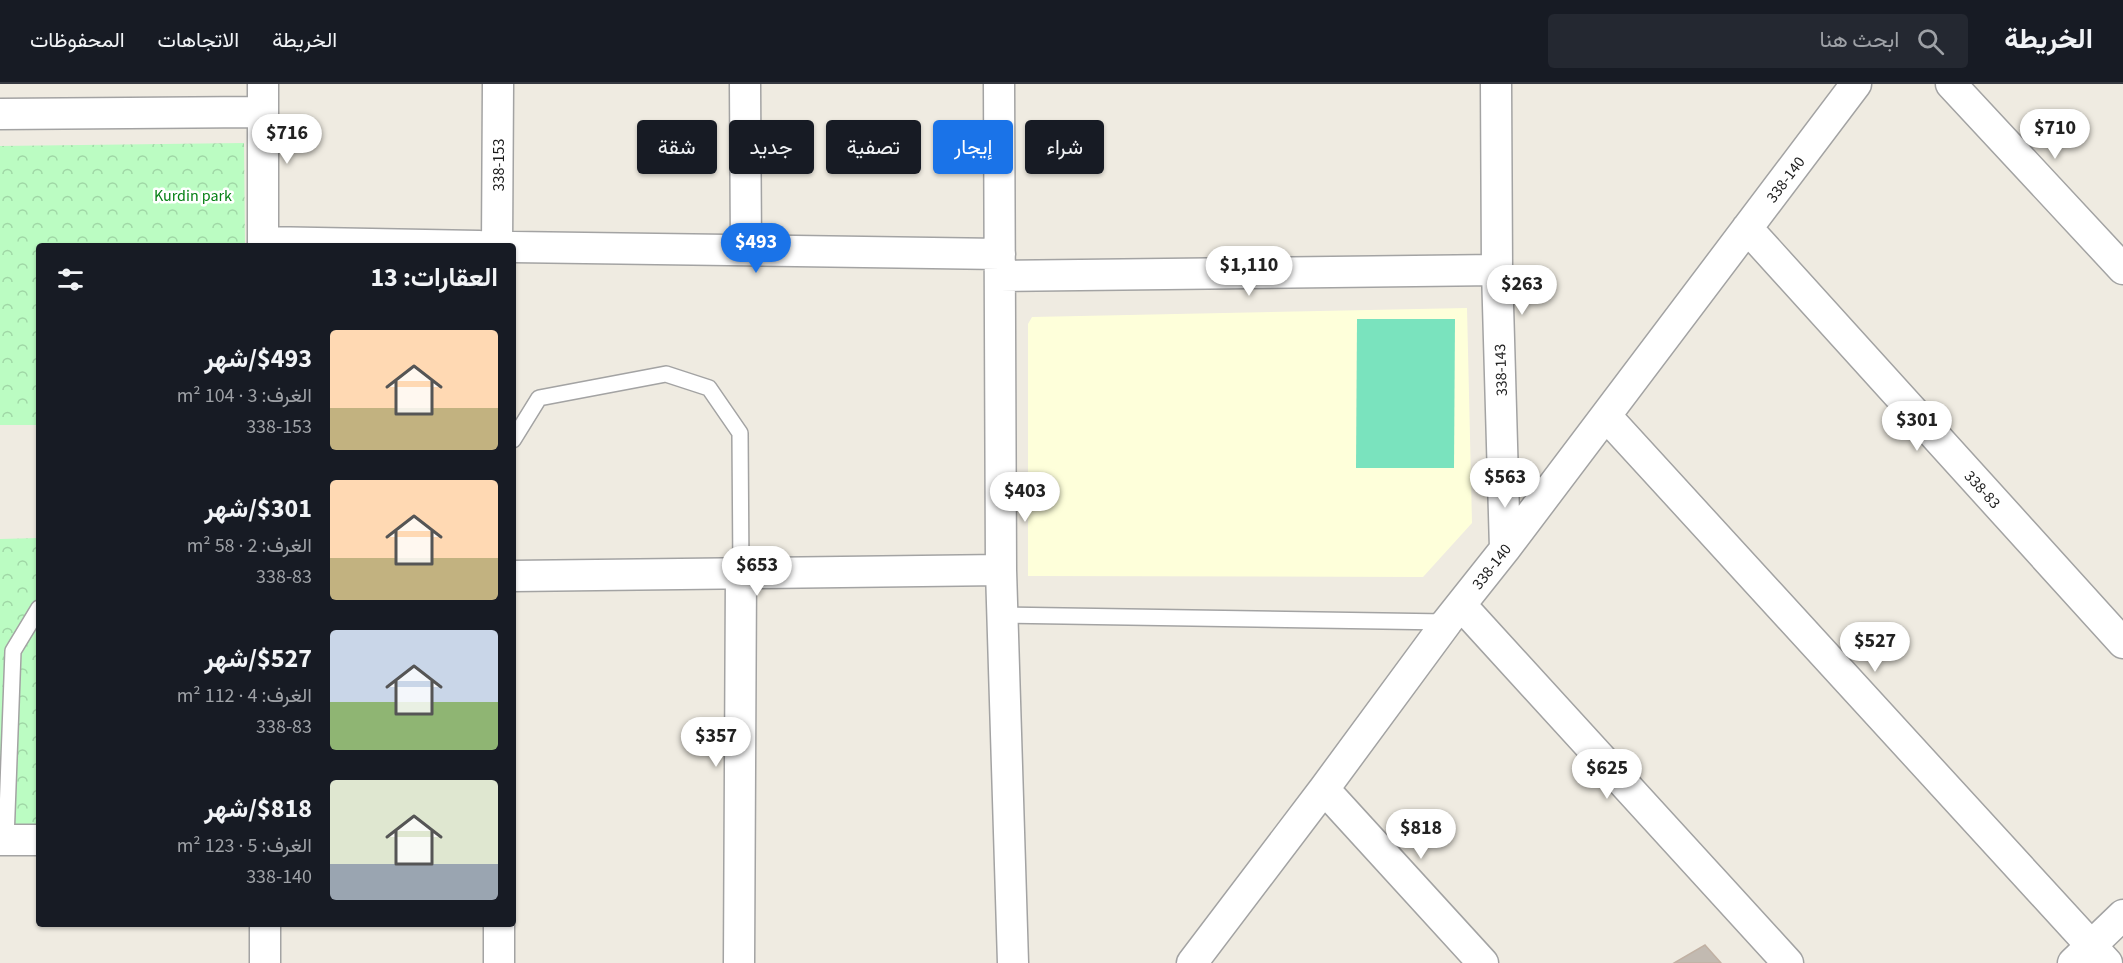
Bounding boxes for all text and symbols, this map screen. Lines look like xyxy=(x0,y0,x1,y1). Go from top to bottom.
search box xyxy=(1548,14,1968,68)
text: الخريطة xyxy=(2004,19,2093,59)
text: ابحث هنا xyxy=(1819,24,1899,56)
text: المحفوظات xyxy=(30,25,125,55)
text: الاتجاهات xyxy=(158,25,239,55)
text: الخريطة xyxy=(272,25,337,55)
icon: search xyxy=(1914,25,1947,58)
pin: $710 xyxy=(2019,109,2091,160)
pin: $716 xyxy=(251,114,323,165)
text: $710 xyxy=(2034,114,2076,142)
text: $716 xyxy=(266,119,308,147)
chip: شقة xyxy=(637,120,717,174)
chip: جديد xyxy=(729,120,814,174)
chip: تصفية xyxy=(826,120,921,174)
chip: إيجار xyxy=(933,120,1013,174)
chip: شراء xyxy=(1025,120,1104,174)
street label: 338-153 xyxy=(488,139,510,191)
street label: 338-140 xyxy=(1761,152,1810,207)
park label: Kurdin park xyxy=(154,185,232,207)
pin: $493 xyxy=(720,223,792,274)
text: $493 xyxy=(735,228,777,256)
pin: $1,110 xyxy=(1200,246,1298,297)
text: $1,110 xyxy=(1220,251,1278,279)
text: العقارات: 13 xyxy=(370,259,498,296)
icon: filters xyxy=(54,263,87,296)
pin: $263 xyxy=(1486,265,1558,316)
text: $263 xyxy=(1501,270,1543,298)
text: $493/شهر xyxy=(204,340,312,377)
street label: 338-143 xyxy=(1489,343,1513,397)
icon: home xyxy=(378,354,450,426)
text: الغرف: 3 · 104 m² xyxy=(177,382,312,410)
pin: $301 xyxy=(1881,401,1953,452)
text: $301 xyxy=(1896,406,1938,434)
text: 338-153 xyxy=(246,413,312,441)
pin: $563 xyxy=(1469,458,1541,509)
text: $563 xyxy=(1484,463,1526,491)
street label: 338-83 xyxy=(1959,466,2005,514)
pin: $403 xyxy=(989,472,1061,523)
text: $403 xyxy=(1004,477,1046,505)
text: $301/شهر xyxy=(204,490,312,527)
icon: home xyxy=(378,504,450,576)
text: الغرف: 2 · 58 m² xyxy=(187,532,312,560)
street label: 338-140 xyxy=(1467,539,1517,594)
pin: $653 xyxy=(721,546,793,597)
text: $653 xyxy=(736,551,778,579)
text: 338-83 xyxy=(256,563,312,591)
pin: $527 xyxy=(1839,622,1911,673)
text: $527 xyxy=(1854,627,1896,655)
text: $527/شهر xyxy=(204,640,312,677)
icon: home xyxy=(378,654,450,726)
text: الغرف: 4 · 112 m² xyxy=(177,682,312,710)
text: 338-83 xyxy=(256,713,312,741)
pin: $357 xyxy=(680,717,752,768)
text: $357 xyxy=(695,722,737,750)
pin: $625 xyxy=(1571,749,1643,800)
text: $625 xyxy=(1586,754,1628,782)
text: $818/شهر xyxy=(204,790,312,827)
icon: home xyxy=(378,804,450,876)
pin: $818 xyxy=(1385,809,1457,860)
text: $818 xyxy=(1400,814,1442,842)
text: الغرف: 5 · 123 m² xyxy=(177,832,312,860)
text: 338-140 xyxy=(246,863,312,891)

